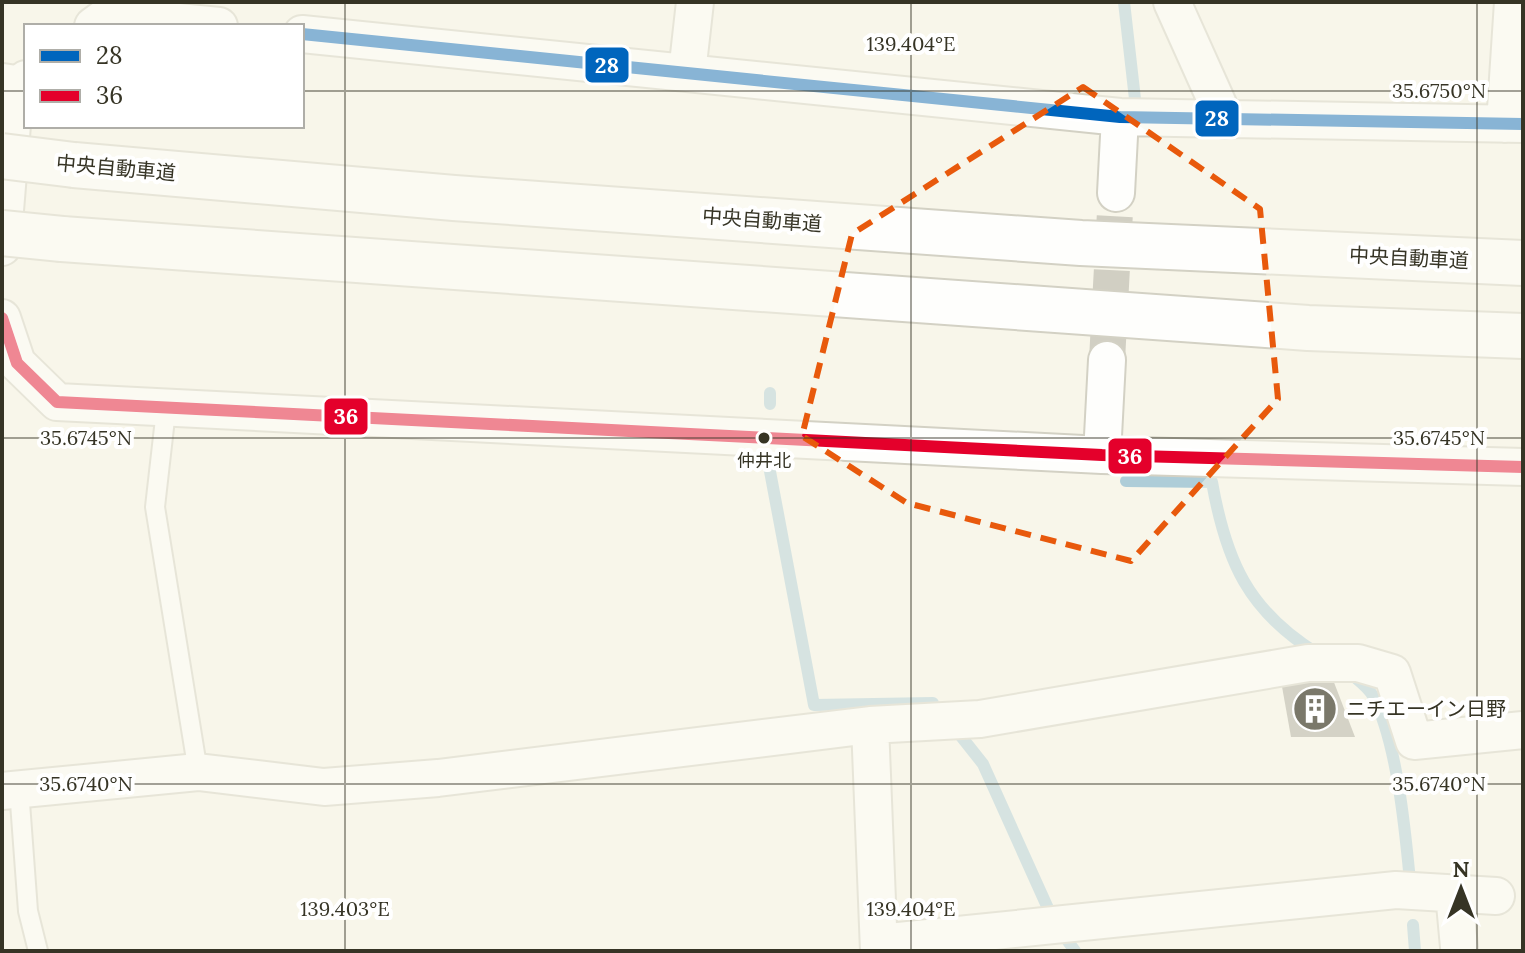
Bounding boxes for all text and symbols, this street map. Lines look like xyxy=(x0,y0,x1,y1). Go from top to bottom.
legend xyxy=(24,24,304,128)
text: 139.404°E xyxy=(867,31,955,56)
text: 28 xyxy=(96,40,122,71)
line badge: 28 xyxy=(584,46,630,84)
text: 28 xyxy=(595,51,619,79)
text: 35.6750°N xyxy=(1392,78,1486,103)
text: 36 xyxy=(96,80,123,111)
line badge: 28 xyxy=(1194,99,1240,138)
text: 28 xyxy=(1205,104,1229,132)
street label: 中央自動車道 xyxy=(55,150,177,185)
street label: 中央自動車道 xyxy=(701,203,823,236)
street label: 中央自動車道 xyxy=(1348,242,1470,273)
line badge: 36 xyxy=(323,397,369,436)
text: 36 xyxy=(334,402,358,430)
text: 35.6745°N xyxy=(40,425,132,450)
text: 35.6745°N xyxy=(1393,425,1485,450)
marker: 仲井北 xyxy=(756,430,772,446)
line badge: 36 xyxy=(1107,437,1153,475)
text: 36 xyxy=(1118,442,1142,470)
place label: 仲井北 xyxy=(737,449,791,472)
building icon: ニチエーイン日野 xyxy=(1291,685,1339,733)
place label: ニチエーイン日野 xyxy=(1346,696,1506,721)
text: 35.6740°N xyxy=(39,771,133,796)
text: 35.6740°N xyxy=(1392,771,1486,796)
north arrow xyxy=(1421,849,1501,929)
text: N xyxy=(1452,855,1470,883)
text: 139.403°E xyxy=(300,896,390,921)
text: 139.404°E xyxy=(867,896,955,921)

